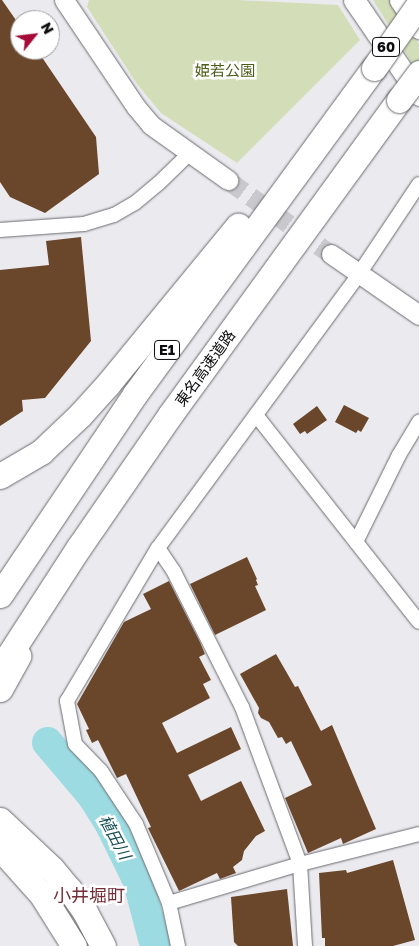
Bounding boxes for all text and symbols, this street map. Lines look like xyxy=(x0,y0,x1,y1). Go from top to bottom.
north arrow xyxy=(10,10,60,60)
text: N xyxy=(38,19,58,37)
road number: 60 xyxy=(371,36,401,58)
park label: 姫若公園 xyxy=(195,62,255,80)
street label: 東名高速道路 xyxy=(171,326,239,410)
road number: E1 xyxy=(153,338,181,362)
water label: 植田川 xyxy=(95,811,135,863)
district label: 小井堀町 xyxy=(53,884,125,906)

